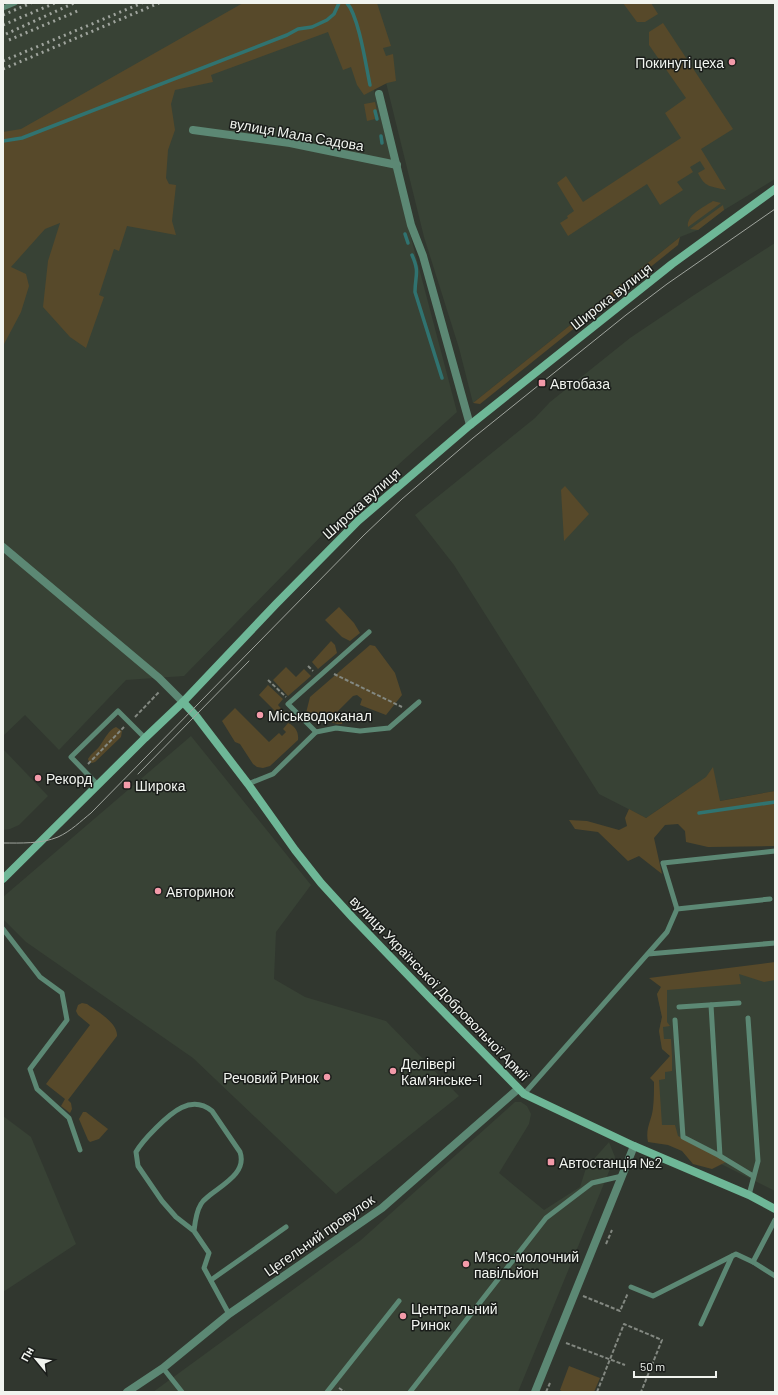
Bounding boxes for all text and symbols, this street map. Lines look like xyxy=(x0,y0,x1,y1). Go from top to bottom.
place label: Покинуті цеха xyxy=(635,54,724,71)
marker: Покинуті цеха xyxy=(727,57,737,67)
street label: вулиця Мала Садова xyxy=(229,114,365,154)
street label: Широка вулиця xyxy=(567,259,655,333)
place label: Автобаза xyxy=(550,375,610,392)
marker: Автобаза xyxy=(537,378,547,388)
street label: Широка вулиця xyxy=(319,464,403,542)
place label: Міськводоканал xyxy=(268,707,372,724)
marker: Міськводоканал xyxy=(255,710,265,720)
place label: Рекорд xyxy=(46,770,92,787)
marker: Рекорд xyxy=(33,773,43,783)
place label: Широка xyxy=(135,777,186,794)
marker: Широка xyxy=(122,780,132,790)
place label: Авторинок xyxy=(166,883,235,900)
marker: Авторинок xyxy=(153,886,163,896)
street label: вулиця Української Добровольчої Армії xyxy=(347,892,533,1084)
place label: Делівері Кам'янське-1 xyxy=(401,1055,483,1088)
marker: Делівері Кам'янське-1 xyxy=(388,1066,398,1076)
place label: Речовий Ринок xyxy=(223,1069,320,1086)
marker: Речовий Ринок xyxy=(322,1072,332,1082)
place label: Автостанція №2 xyxy=(559,1154,662,1171)
marker: Автостанція №2 xyxy=(546,1157,556,1167)
street label: Цегельний провулок xyxy=(260,1190,378,1280)
place label: М'ясо-молочний павільйон xyxy=(474,1248,579,1281)
marker: М'ясо-молочний павільйон xyxy=(461,1259,471,1269)
place label: Центральний Ринок xyxy=(411,1300,498,1333)
marker: Центральний Ринок xyxy=(398,1311,408,1321)
north arrow xyxy=(16,1339,56,1379)
text: Пн xyxy=(18,1344,36,1363)
scale bar xyxy=(634,1353,716,1379)
text: 50 m xyxy=(640,1359,665,1373)

